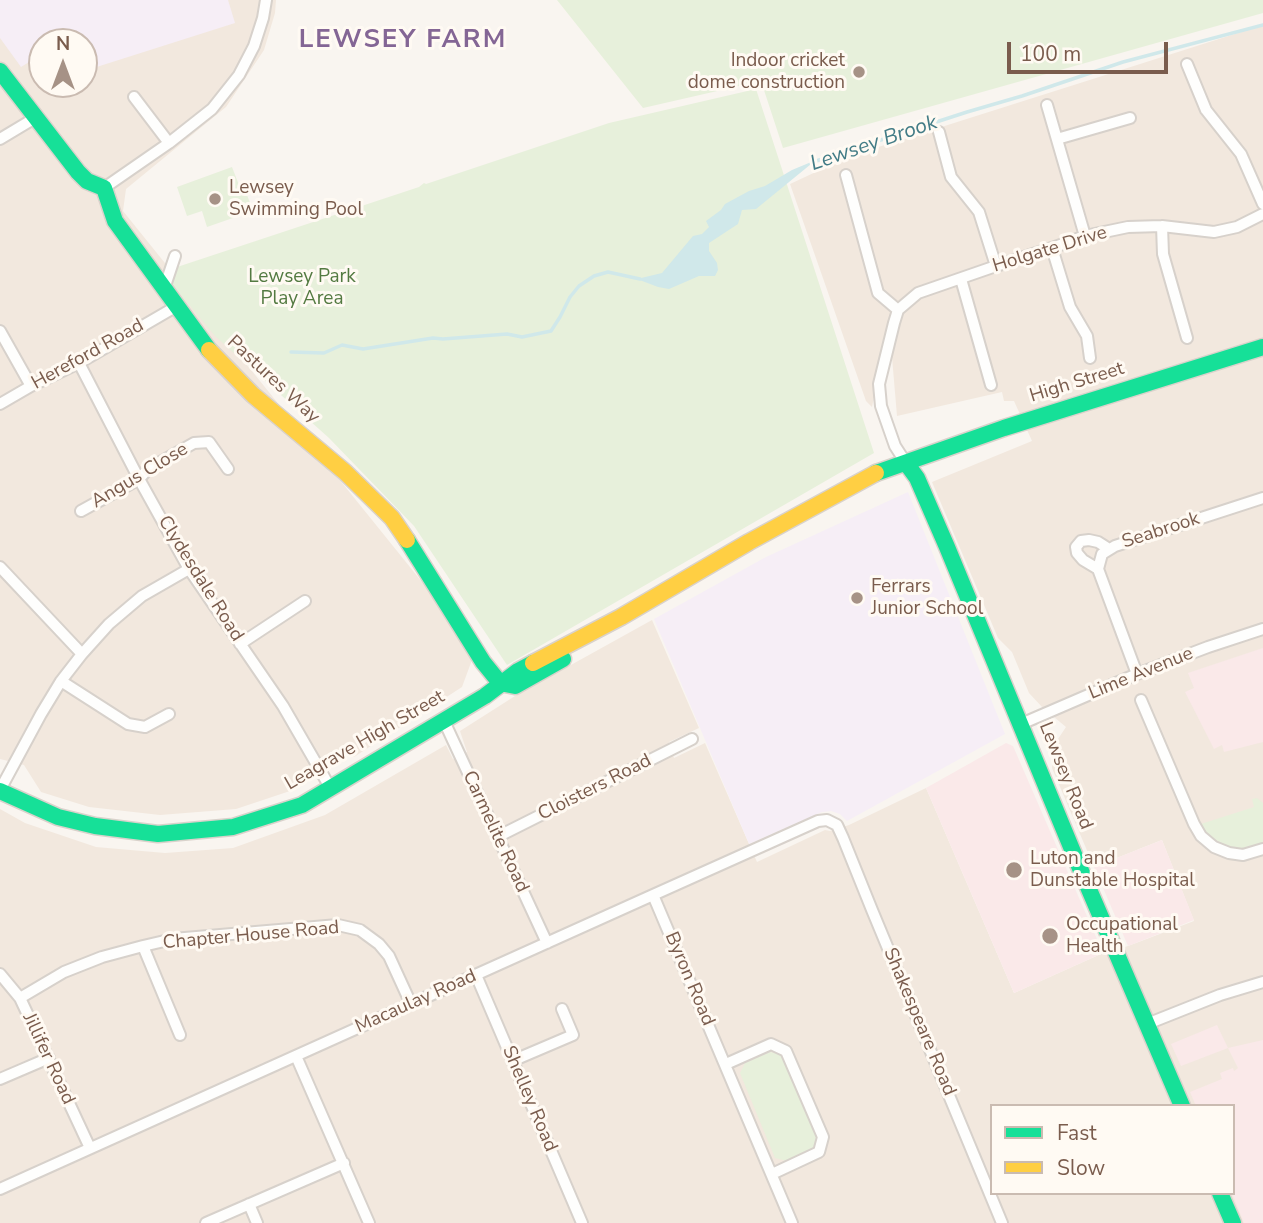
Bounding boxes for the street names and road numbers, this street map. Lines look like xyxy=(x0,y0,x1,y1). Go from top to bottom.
street label: Holgate Drive xyxy=(990,222,1110,278)
street label: Hereford Road xyxy=(28,315,148,395)
street label: Pastures Way xyxy=(222,331,324,429)
street label: High Street xyxy=(1027,358,1127,408)
street label: Angus Close xyxy=(88,438,192,514)
street label: Seabrook xyxy=(1119,508,1203,554)
street label: Clydesdale Road xyxy=(152,512,248,646)
street label: Lime Avenue xyxy=(1085,643,1197,705)
street label: Leagrave High Street xyxy=(281,686,449,796)
street label: Lewsey Road xyxy=(1033,719,1097,833)
street label: Cloisters Road xyxy=(535,750,655,826)
street label: Carmelite Road xyxy=(457,768,533,896)
street label: Chapter House Road xyxy=(162,917,340,955)
street label: Byron Road xyxy=(659,929,719,1029)
street label: Shakespeare Road xyxy=(878,945,960,1099)
street label: Macaulay Road xyxy=(352,965,480,1039)
street label: Jillifer Road xyxy=(17,1010,79,1108)
street label: Shelley Road xyxy=(497,1043,561,1155)

